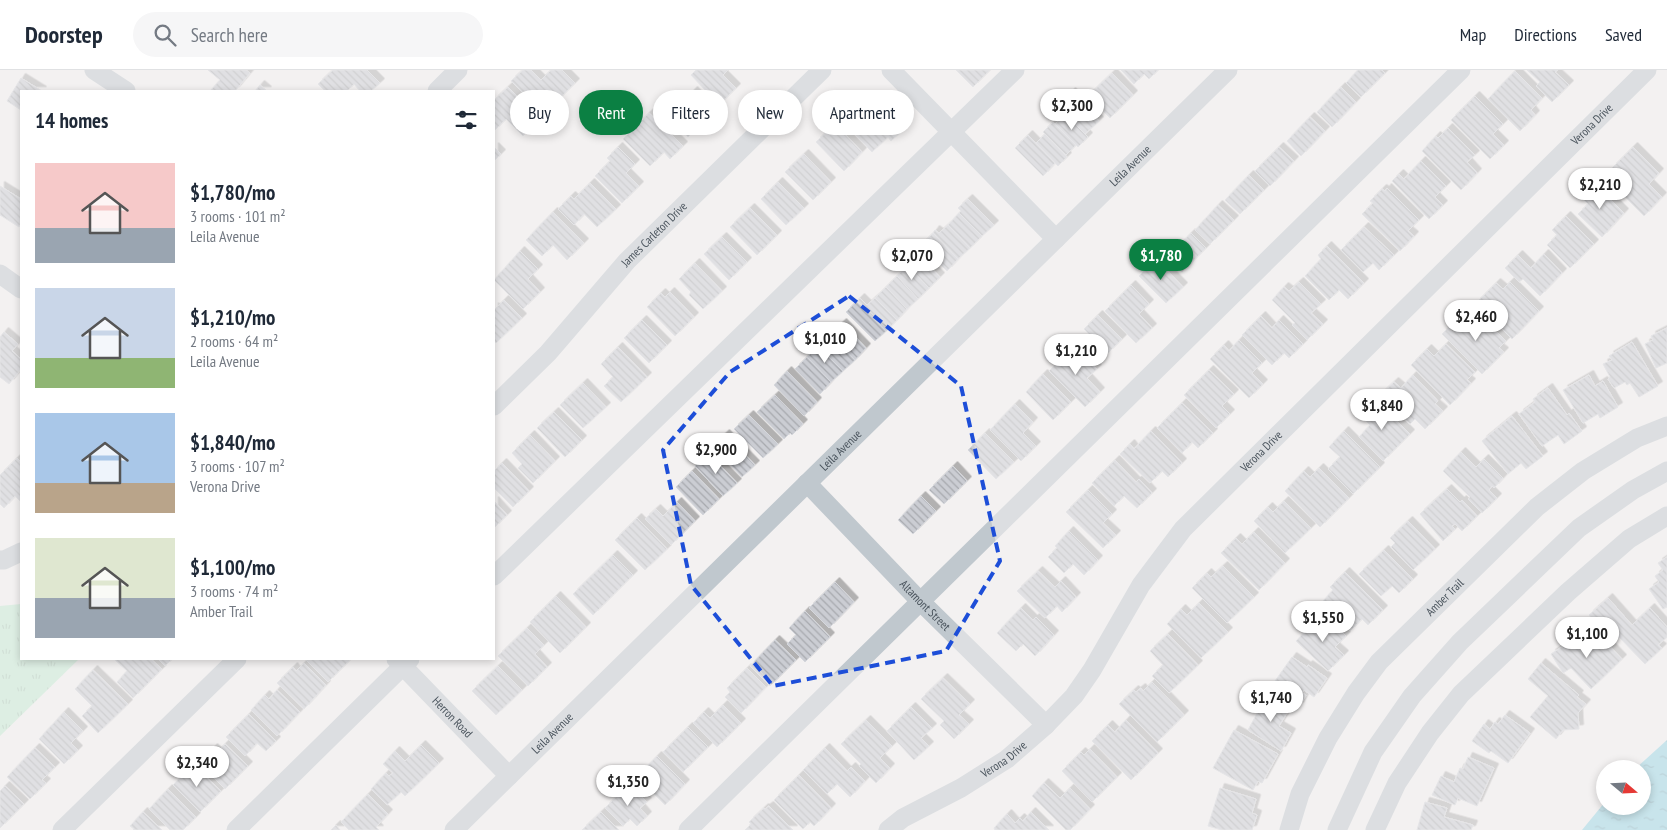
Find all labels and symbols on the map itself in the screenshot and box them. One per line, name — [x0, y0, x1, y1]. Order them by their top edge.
pin: $2,300 — [1031, 88, 1113, 131]
street label: Verona Drive — [1567, 100, 1616, 149]
street label: Leila Avenue — [1106, 142, 1154, 189]
pin: $2,210 — [1559, 168, 1641, 210]
street label: James Carleton Drive — [617, 198, 690, 270]
pin: $2,070 — [871, 238, 953, 281]
pin: $1,780 — [1120, 238, 1202, 281]
pin: $2,460 — [1435, 300, 1517, 342]
pin: $1,010 — [784, 322, 866, 364]
pin: $1,210 — [1035, 334, 1117, 376]
pin: $1,840 — [1341, 388, 1423, 431]
street label: Leila Avenue — [816, 426, 864, 474]
street label: Verona Drive — [1236, 427, 1285, 476]
pin: $2,900 — [675, 432, 757, 475]
street label: Amber Trail — [1422, 575, 1467, 619]
street label: Altamont Street — [897, 577, 954, 634]
pin: $1,550 — [1282, 600, 1364, 643]
pin: $1,100 — [1546, 616, 1628, 659]
pin: $1,740 — [1230, 680, 1312, 723]
street label: Herron Road — [429, 693, 476, 741]
street label: Leila Avenue — [528, 709, 576, 757]
street label: Verona Drive — [977, 737, 1029, 781]
pin: $2,340 — [156, 746, 238, 788]
north arrow — [1596, 760, 1651, 815]
pin: $1,350 — [587, 764, 669, 807]

